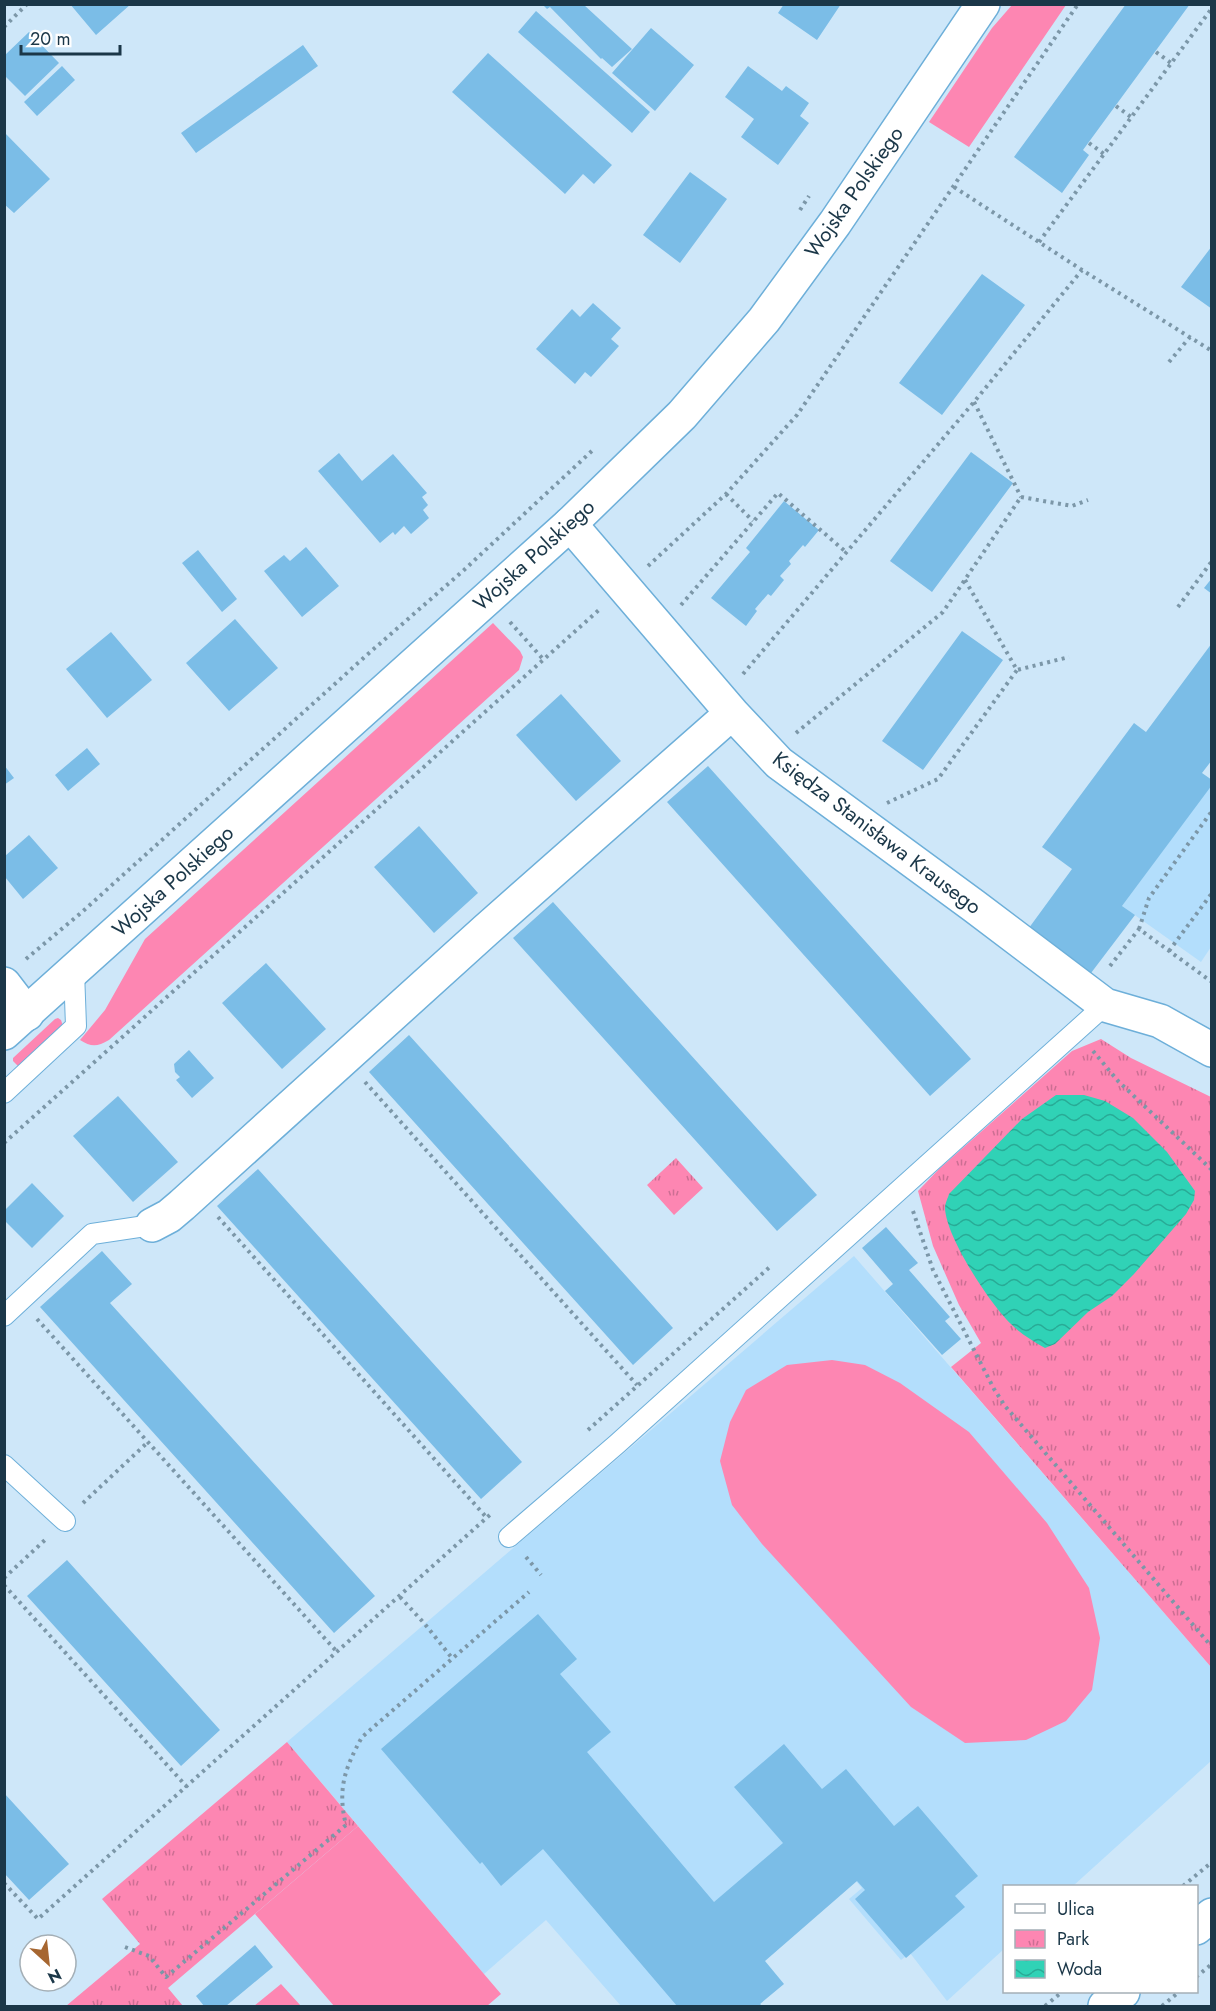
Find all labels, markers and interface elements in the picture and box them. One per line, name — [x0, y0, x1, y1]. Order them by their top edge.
scale bar — [21, 18, 120, 56]
text: 20 m — [30, 26, 70, 52]
street label: Wojska Polskiego — [797, 120, 911, 264]
street label: Wojska Polskiego — [467, 492, 601, 618]
street label: Księdza Stanisława Krausego — [766, 744, 988, 922]
street label: Wojska Polskiego — [106, 818, 240, 944]
legend — [1003, 1885, 1198, 1993]
text: Ulica — [1057, 1896, 1094, 1922]
text: Park — [1057, 1926, 1089, 1952]
north arrow — [18, 1933, 78, 1993]
text: Woda — [1057, 1956, 1102, 1982]
text: N — [44, 1963, 65, 1989]

